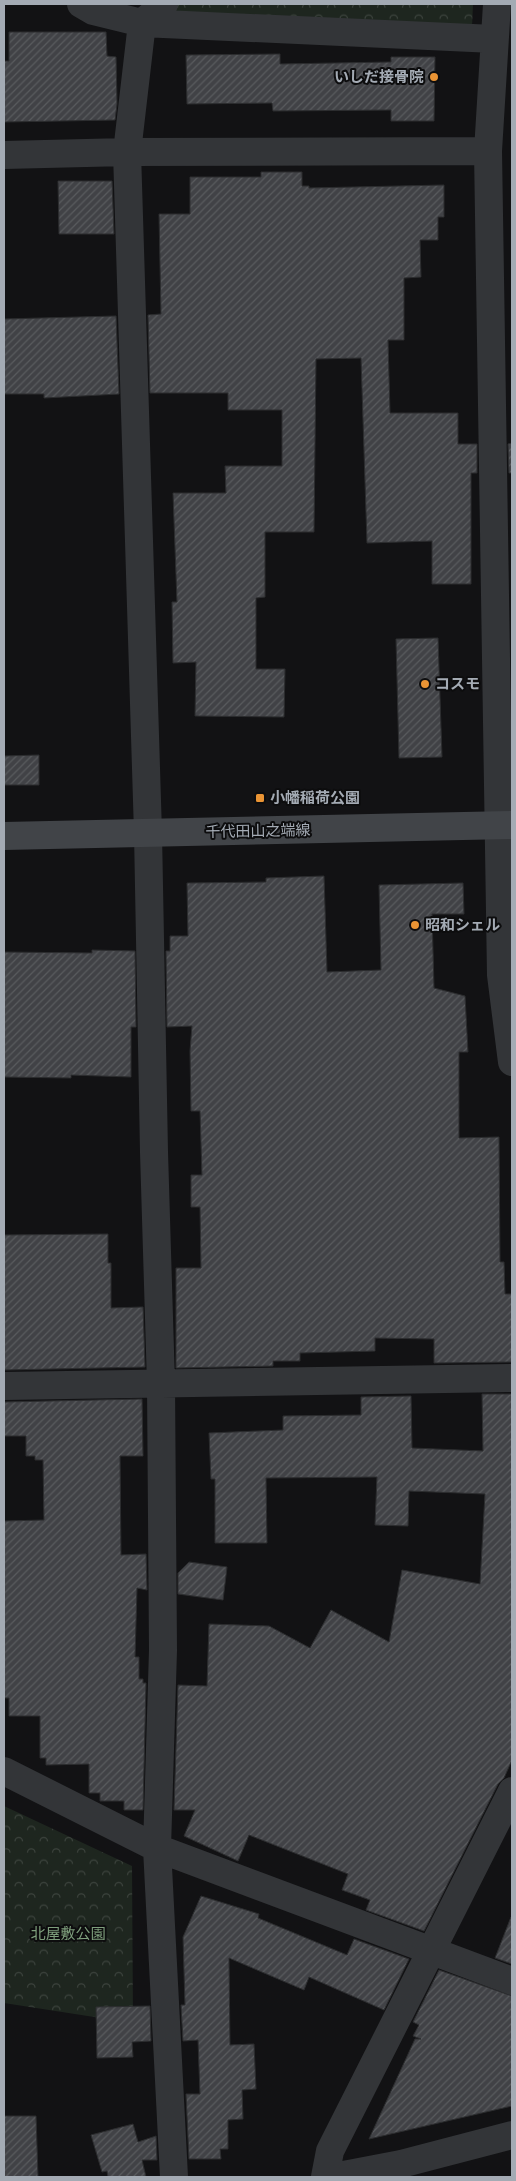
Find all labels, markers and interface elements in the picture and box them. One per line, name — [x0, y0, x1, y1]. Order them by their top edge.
place label: いしだ接骨院 — [334, 68, 424, 86]
marker: いしだ接骨院 — [428, 71, 440, 83]
place label: コスモ — [435, 675, 480, 693]
marker: コスモ — [419, 678, 431, 690]
place label: 小幡稲荷公園 — [270, 789, 360, 807]
marker: 小幡稲荷公園 — [254, 792, 266, 804]
street label: 千代田山之端線 — [205, 821, 311, 841]
place label: 昭和シェル — [425, 916, 500, 934]
marker: 昭和シェル — [409, 919, 421, 931]
park label: 北屋敷公園 — [30, 1925, 106, 1943]

